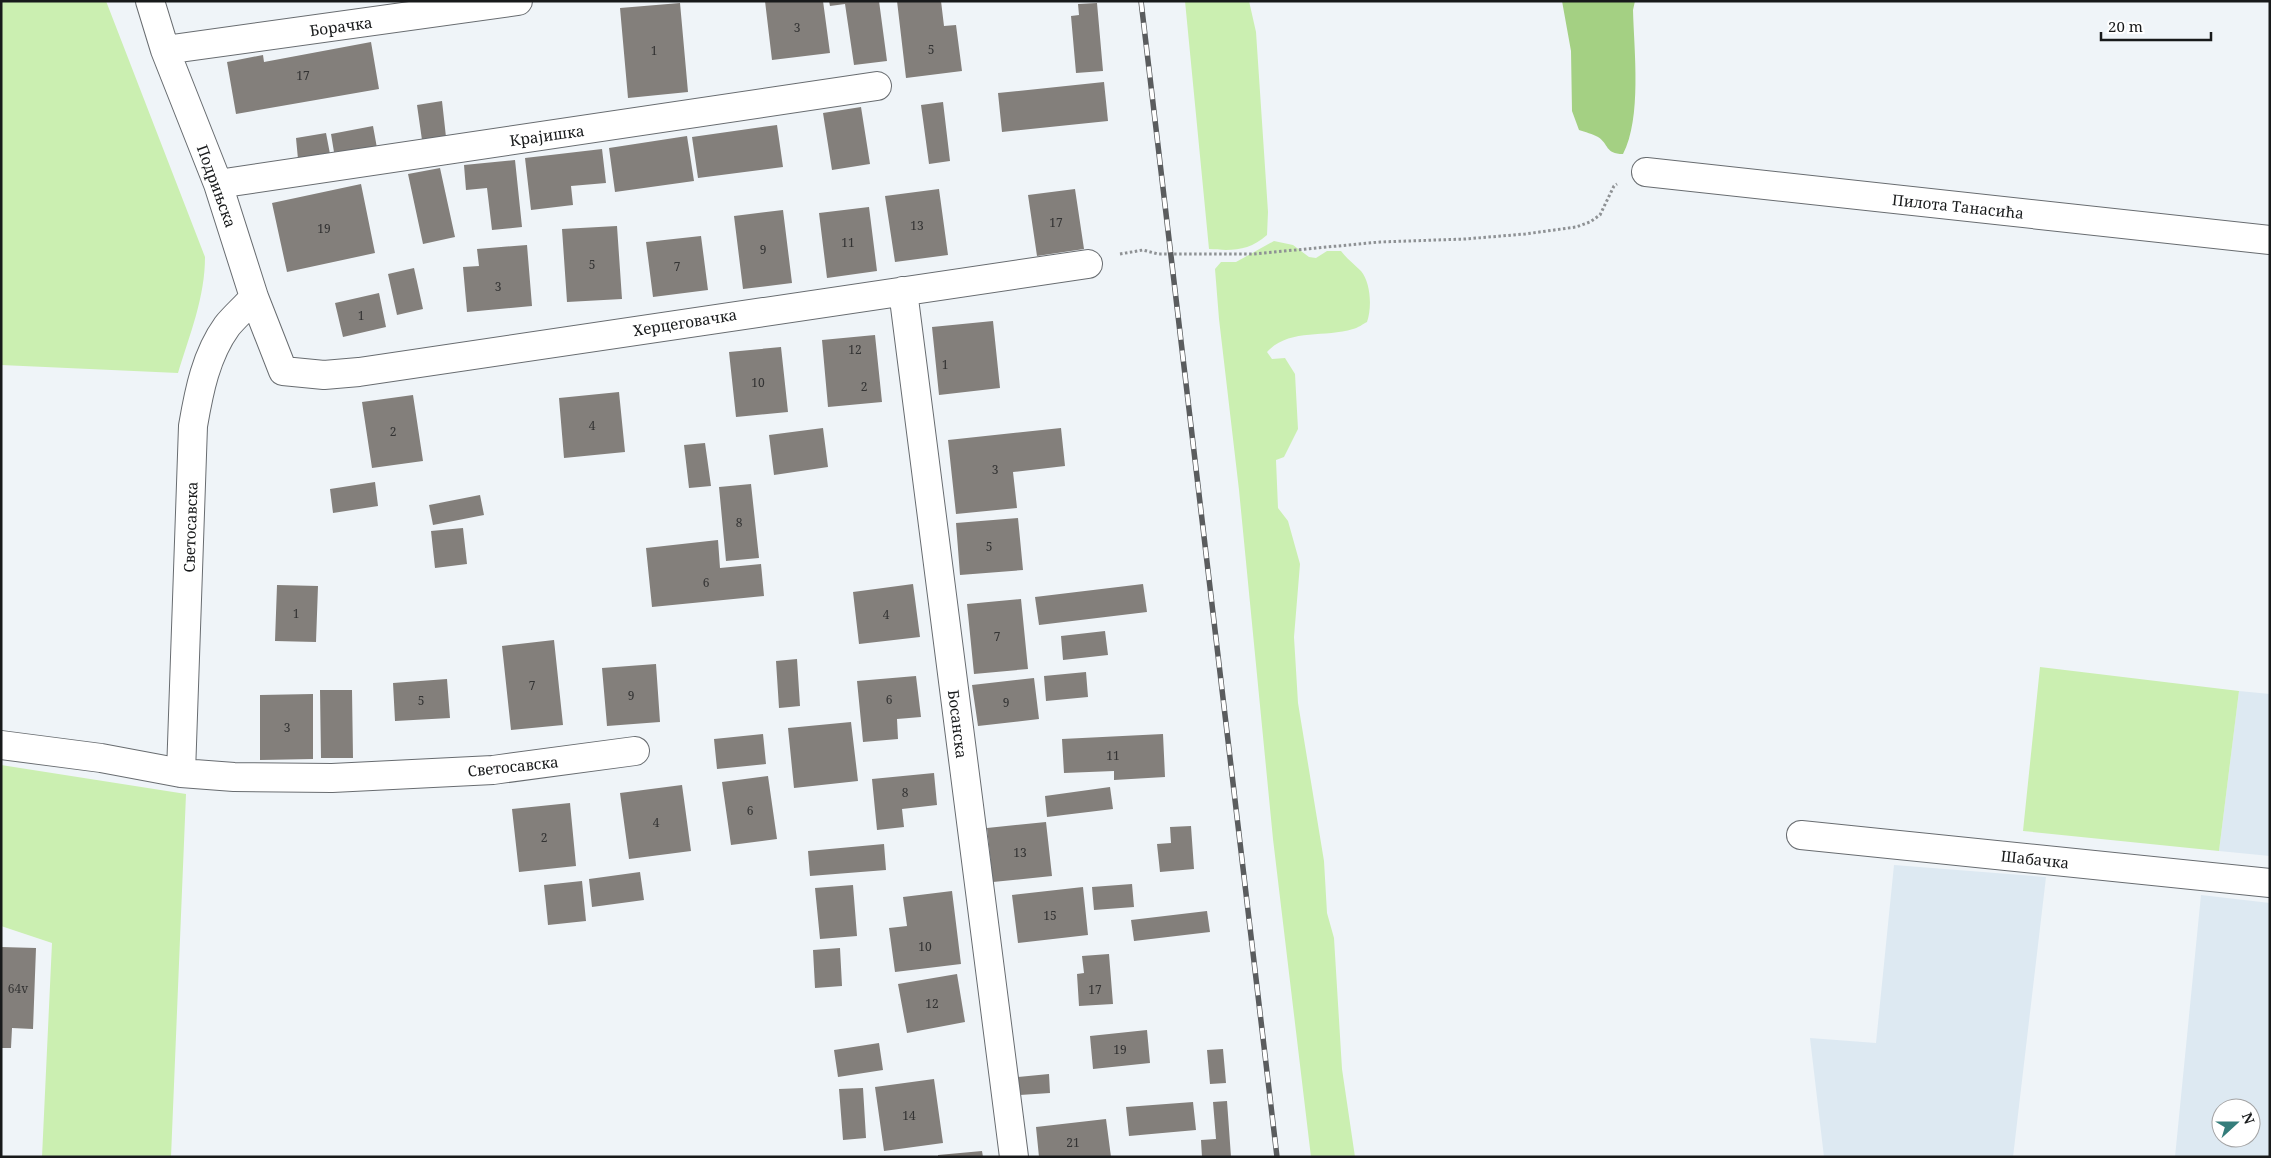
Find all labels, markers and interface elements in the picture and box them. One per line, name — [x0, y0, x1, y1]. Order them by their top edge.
scale bar — [2101, 10, 2211, 42]
street label: Борачка — [308, 12, 374, 40]
text: 20 m — [2108, 16, 2143, 36]
house number: 3 — [794, 19, 801, 36]
house number: 5 — [928, 41, 934, 58]
house number: 1 — [651, 42, 657, 59]
house number: 17 — [296, 67, 310, 84]
street label: Крајишка — [508, 120, 586, 150]
street label: Подрињска — [193, 142, 241, 230]
street label: Пилота Танасића — [1891, 189, 2025, 223]
house number: 17 — [1049, 214, 1063, 231]
house number: 13 — [910, 217, 924, 234]
house number: 19 — [317, 220, 331, 237]
house number: 11 — [841, 234, 855, 251]
house number: 9 — [760, 241, 766, 258]
house number: 5 — [589, 256, 595, 273]
house number: 7 — [674, 258, 681, 275]
house number: 3 — [495, 278, 502, 295]
street label: Херцеговачка — [632, 304, 738, 340]
house number: 1 — [358, 307, 364, 324]
house number: 12 — [848, 341, 862, 358]
house number: 1 — [942, 356, 948, 373]
house number: 10 — [751, 374, 765, 391]
house number: 2 — [861, 378, 867, 395]
house number: 4 — [589, 417, 596, 434]
house number: 2 — [390, 423, 396, 440]
house number: 3 — [992, 461, 999, 478]
street label: Светосавска — [178, 481, 202, 573]
house number: 8 — [736, 514, 743, 531]
house number: 5 — [986, 538, 992, 555]
house number: 6 — [703, 574, 710, 591]
house number: 1 — [293, 605, 299, 622]
house number: 4 — [883, 606, 890, 623]
house number: 7 — [994, 628, 1001, 645]
house number: 7 — [529, 677, 536, 694]
house number: 9 — [628, 687, 634, 704]
street label: Босанска — [944, 689, 972, 759]
house number: 6 — [886, 691, 893, 708]
house number: 5 — [418, 692, 424, 709]
house number: 9 — [1003, 694, 1009, 711]
house number: 3 — [284, 719, 291, 736]
house number: 11 — [1106, 747, 1120, 764]
street label: Светосавска — [467, 751, 559, 781]
house number: 8 — [902, 784, 909, 801]
house number: 6 — [747, 802, 754, 819]
house number: 4 — [653, 814, 660, 831]
house number: 2 — [541, 829, 547, 846]
house number: 13 — [1013, 844, 1027, 861]
street label: Шабачка — [2000, 845, 2070, 873]
house number: 15 — [1043, 907, 1057, 924]
house number: 10 — [918, 938, 932, 955]
house number: 64v — [8, 980, 28, 997]
house number: 17 — [1088, 981, 1102, 998]
house number: 12 — [925, 995, 939, 1012]
house number: 19 — [1113, 1041, 1127, 1058]
north arrow — [2211, 1098, 2261, 1148]
house number: 14 — [902, 1107, 916, 1124]
text: N — [2238, 1110, 2259, 1127]
house number: 21 — [1066, 1134, 1080, 1151]

